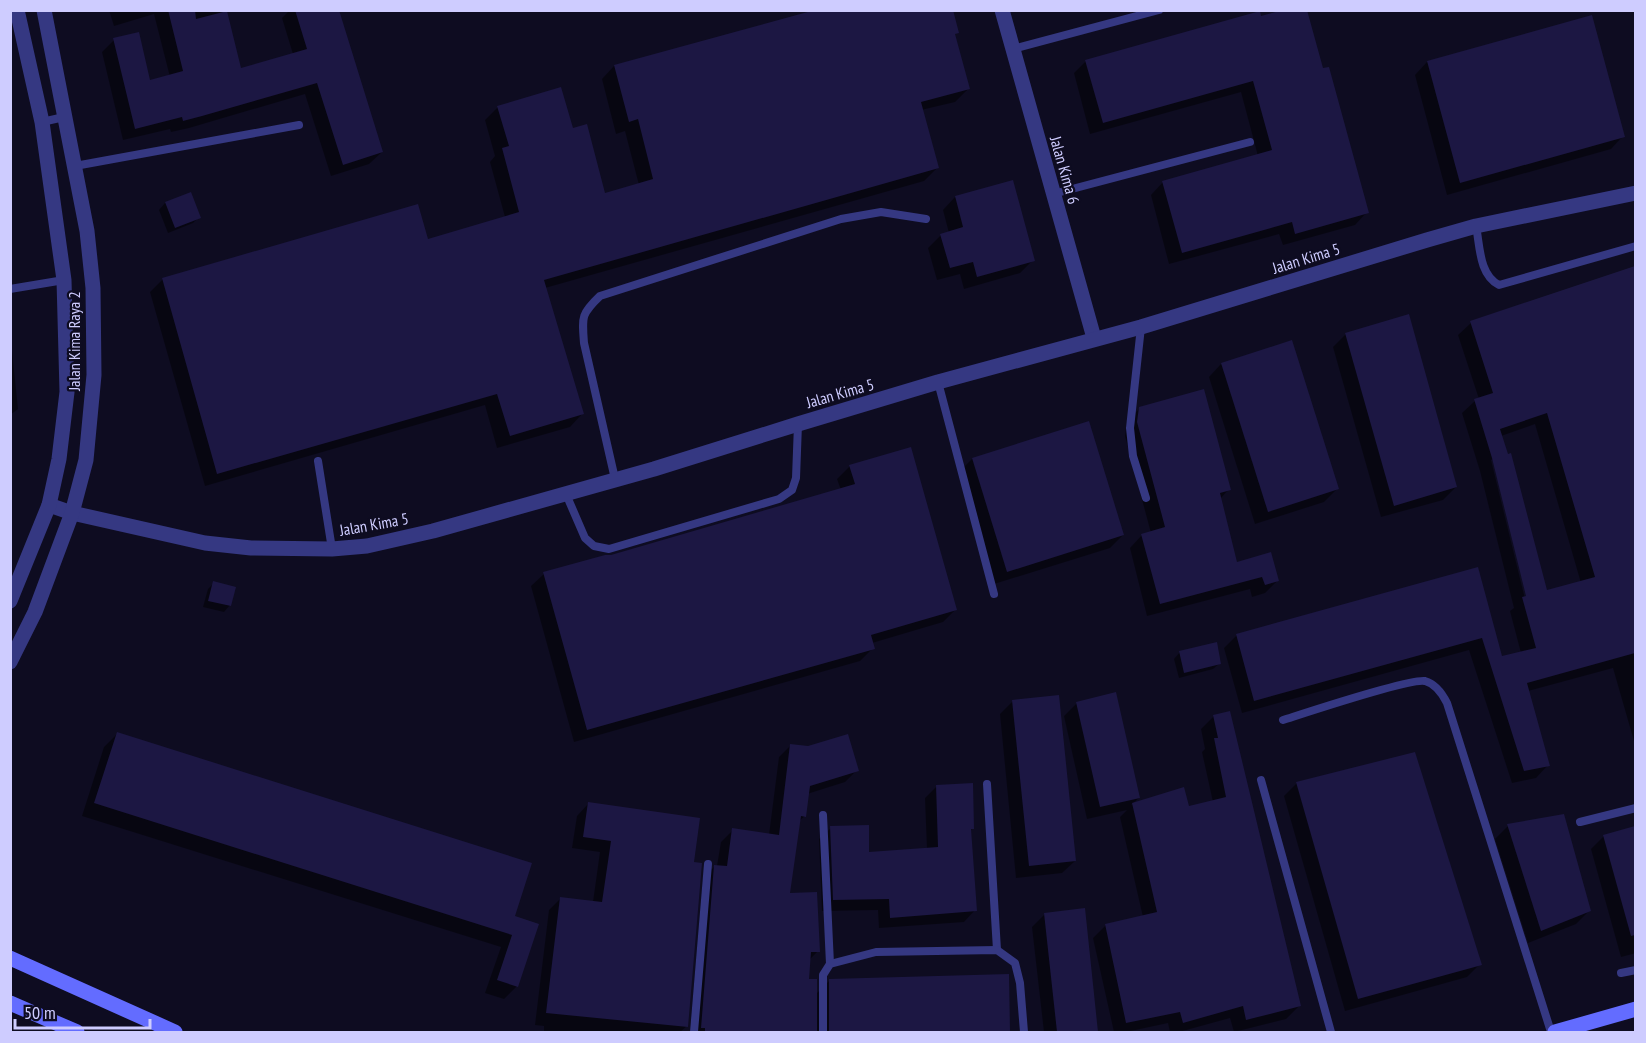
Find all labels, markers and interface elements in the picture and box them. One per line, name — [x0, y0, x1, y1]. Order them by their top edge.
street label: Jalan Kima 6 — [1046, 133, 1084, 206]
street label: Jalan Kima 5 — [1269, 238, 1342, 278]
street label: Jalan Kima Raya 2 — [64, 291, 84, 392]
street label: Jalan Kima 5 — [803, 374, 876, 412]
street label: Jalan Kima 5 — [337, 508, 410, 540]
scale bar — [15, 992, 150, 1030]
text: 50 m — [24, 1001, 56, 1024]

